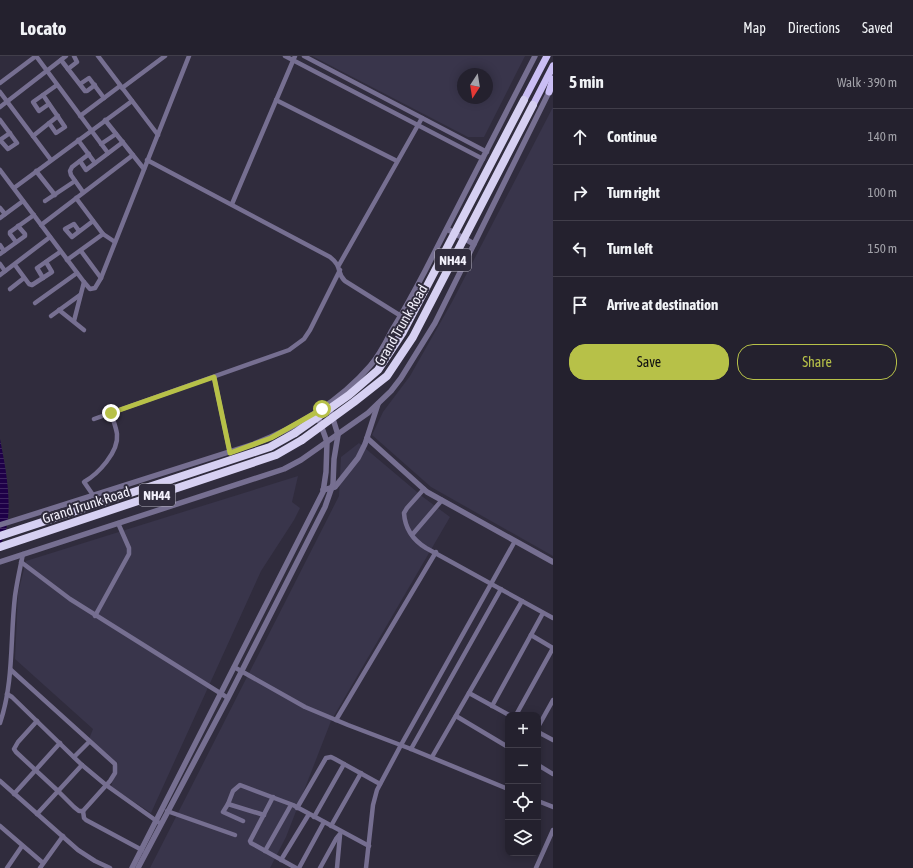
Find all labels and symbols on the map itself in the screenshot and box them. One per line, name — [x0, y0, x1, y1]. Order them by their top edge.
north arrow — [457, 68, 493, 104]
road number: NH44 — [435, 249, 471, 271]
street label: Grand Trunk Road — [371, 282, 431, 368]
route start — [313, 400, 331, 418]
route end — [102, 404, 120, 422]
street label: Grand Trunk Road — [40, 483, 132, 527]
road number: NH44 — [139, 484, 175, 506]

